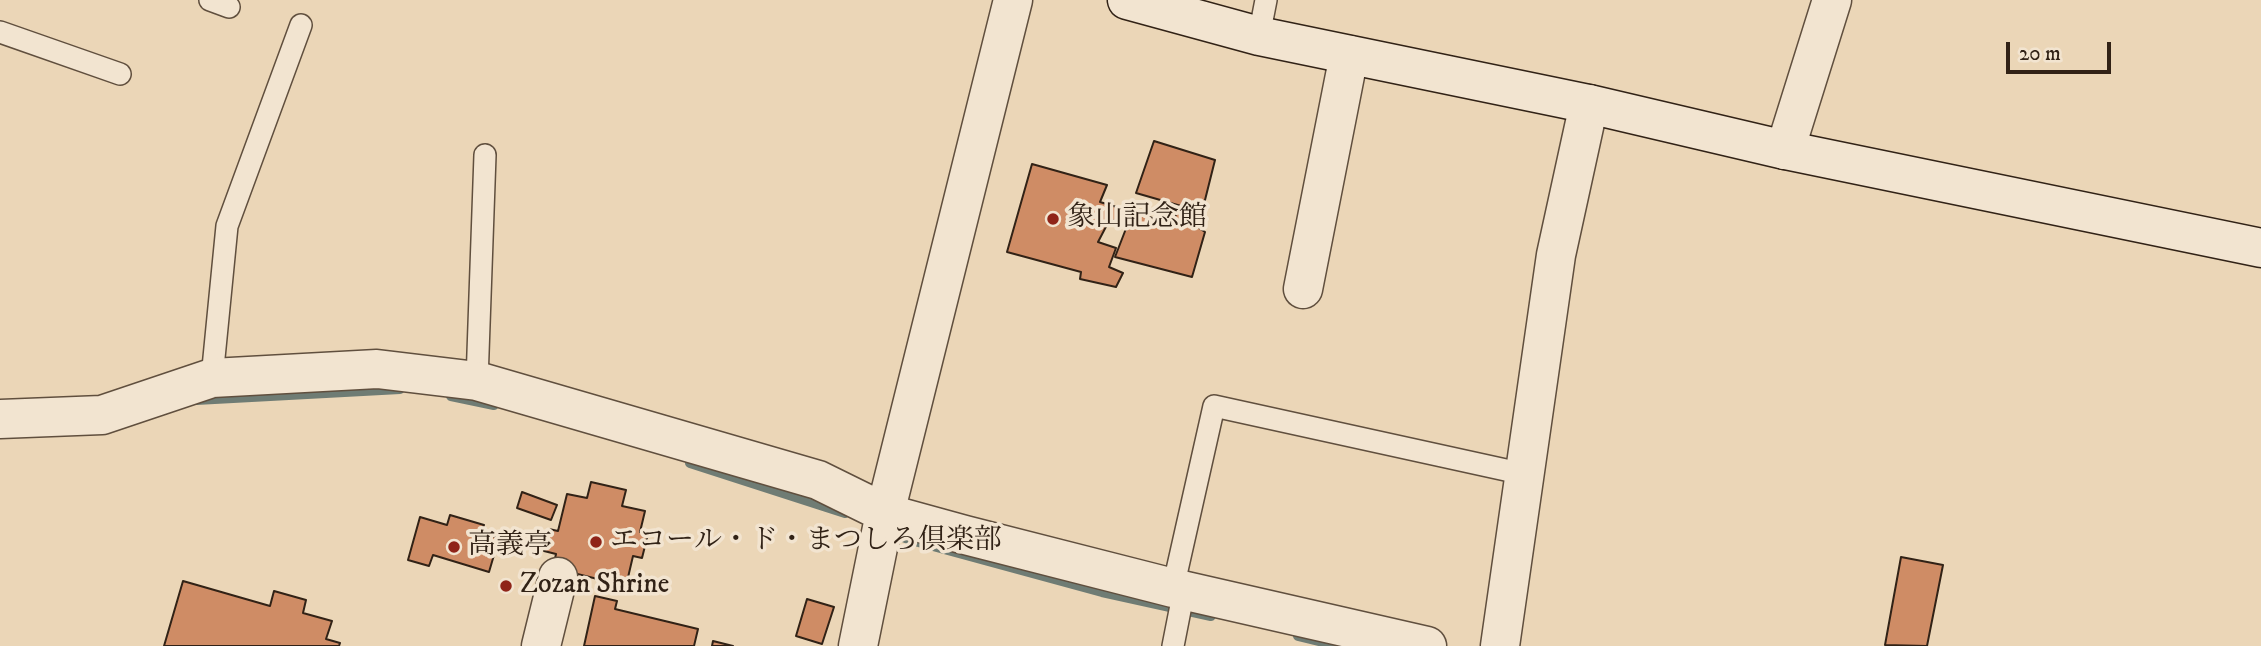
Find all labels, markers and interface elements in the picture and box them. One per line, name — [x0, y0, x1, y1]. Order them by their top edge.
scale bar — [2009, 28, 2114, 72]
text: 20 m — [2019, 41, 2061, 67]
place label: 象山記念館 — [1067, 202, 1207, 236]
marker: 象山記念館 — [1045, 211, 1061, 227]
place label: エコール・ド・まつしろ倶楽部 — [610, 525, 1002, 559]
place label: 高義亭 — [468, 530, 552, 564]
marker: エコール・ド・まつしろ倶楽部 — [588, 534, 604, 550]
marker: 高義亭 — [446, 539, 462, 555]
place label: Zozan Shrine — [520, 569, 669, 603]
marker: Zozan Shrine — [498, 578, 514, 594]

